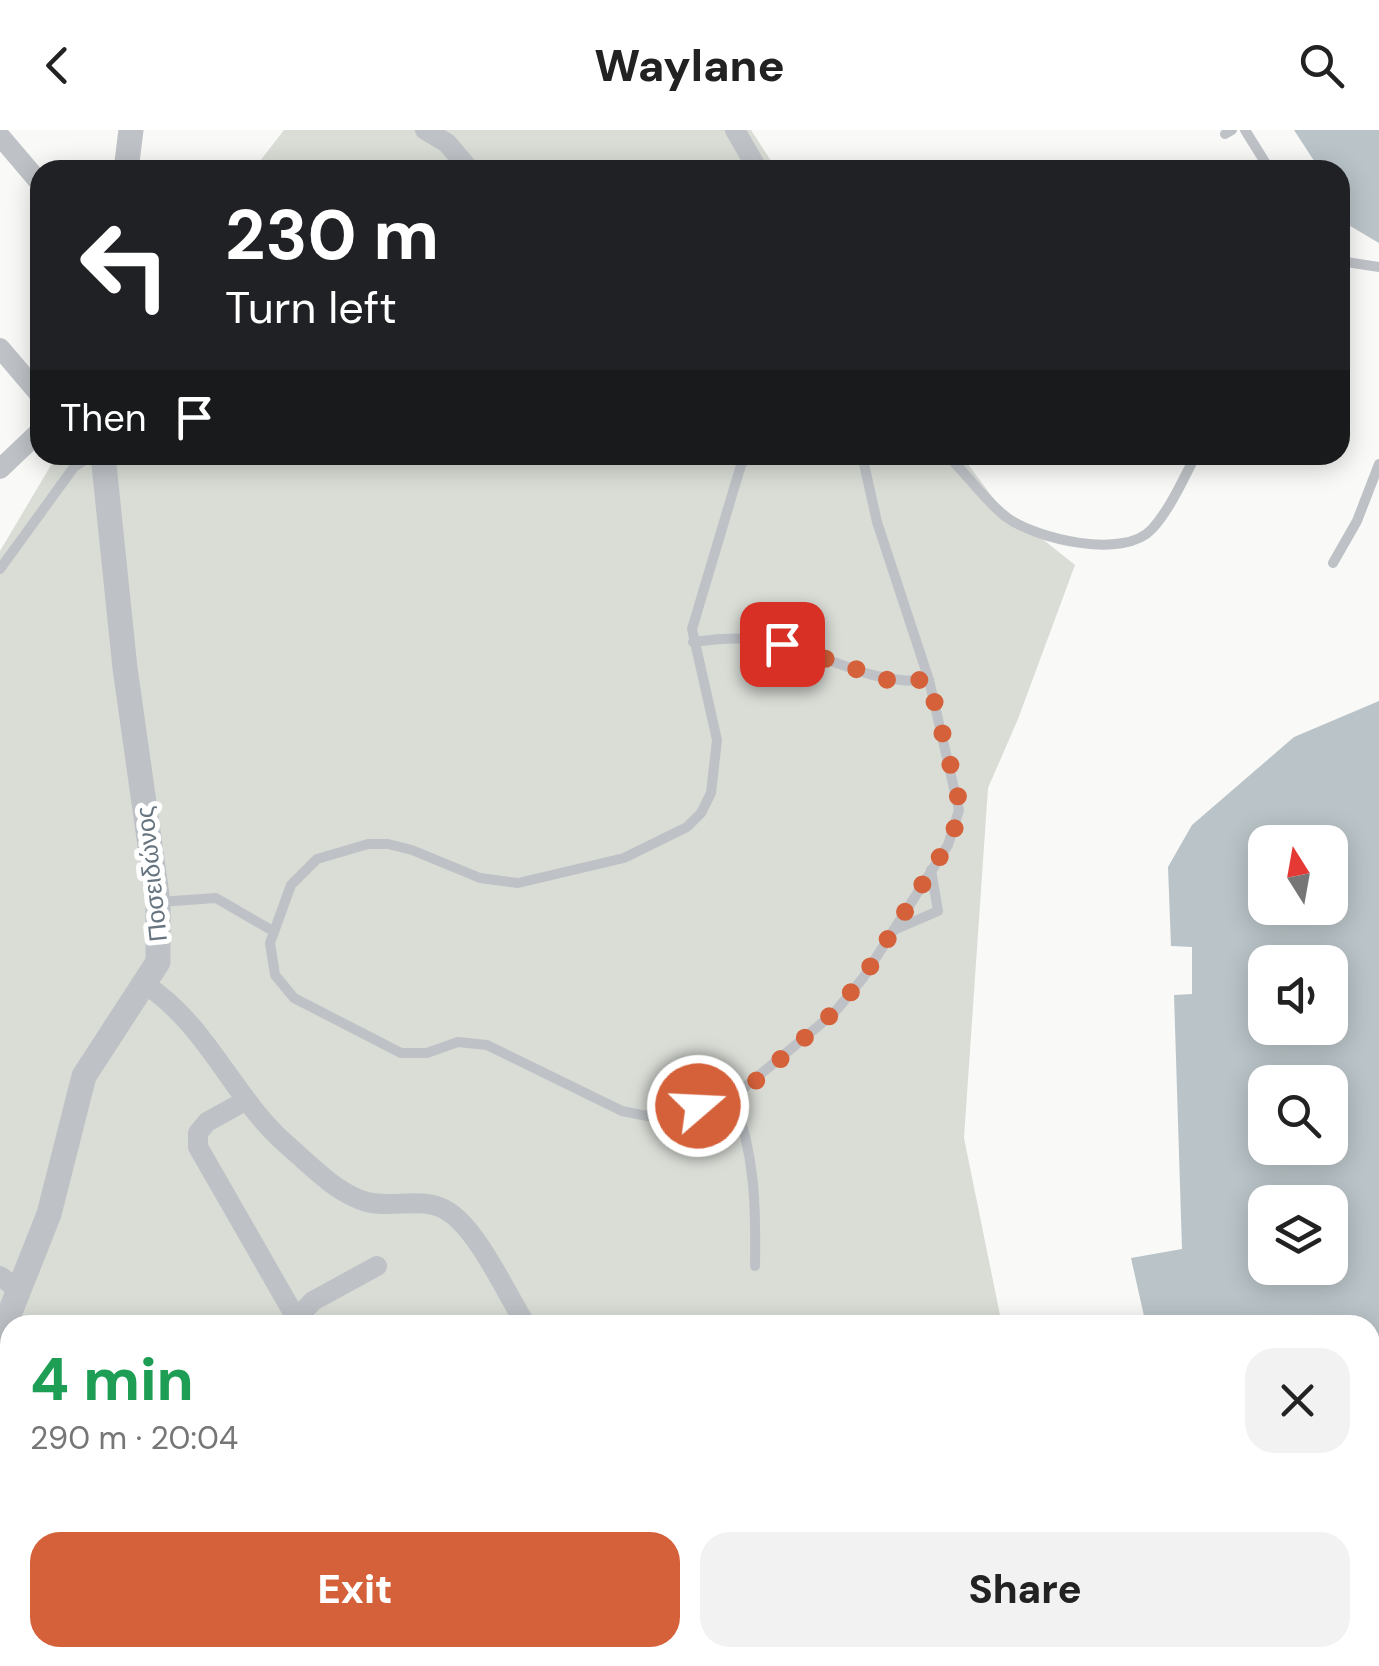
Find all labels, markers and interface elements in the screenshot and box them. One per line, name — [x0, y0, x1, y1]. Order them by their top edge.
text: Waylane — [594, 36, 785, 95]
icon: back — [30, 38, 85, 93]
icon: search — [1294, 38, 1349, 93]
text: 230 m — [225, 190, 439, 281]
icon: left — [60, 200, 190, 330]
text: Turn left — [225, 278, 397, 337]
icon: arrive — [167, 390, 222, 445]
text: Then — [60, 393, 147, 443]
pin — [740, 602, 825, 687]
icon: arrive — [755, 617, 810, 672]
street label: Ποσειδώνος — [128, 805, 175, 943]
north arrow — [1248, 825, 1348, 925]
map controls — [1248, 825, 1348, 1285]
button: sound — [1248, 945, 1348, 1045]
position arrow — [646, 1054, 750, 1158]
button: search — [1248, 1065, 1348, 1165]
button: layers — [1248, 1185, 1348, 1285]
text: 4 min — [30, 1340, 194, 1419]
button: close — [1245, 1348, 1350, 1453]
text: 290 m · 20:04 — [30, 1417, 238, 1459]
button: Exit — [30, 1532, 680, 1647]
button: Share — [700, 1532, 1350, 1647]

